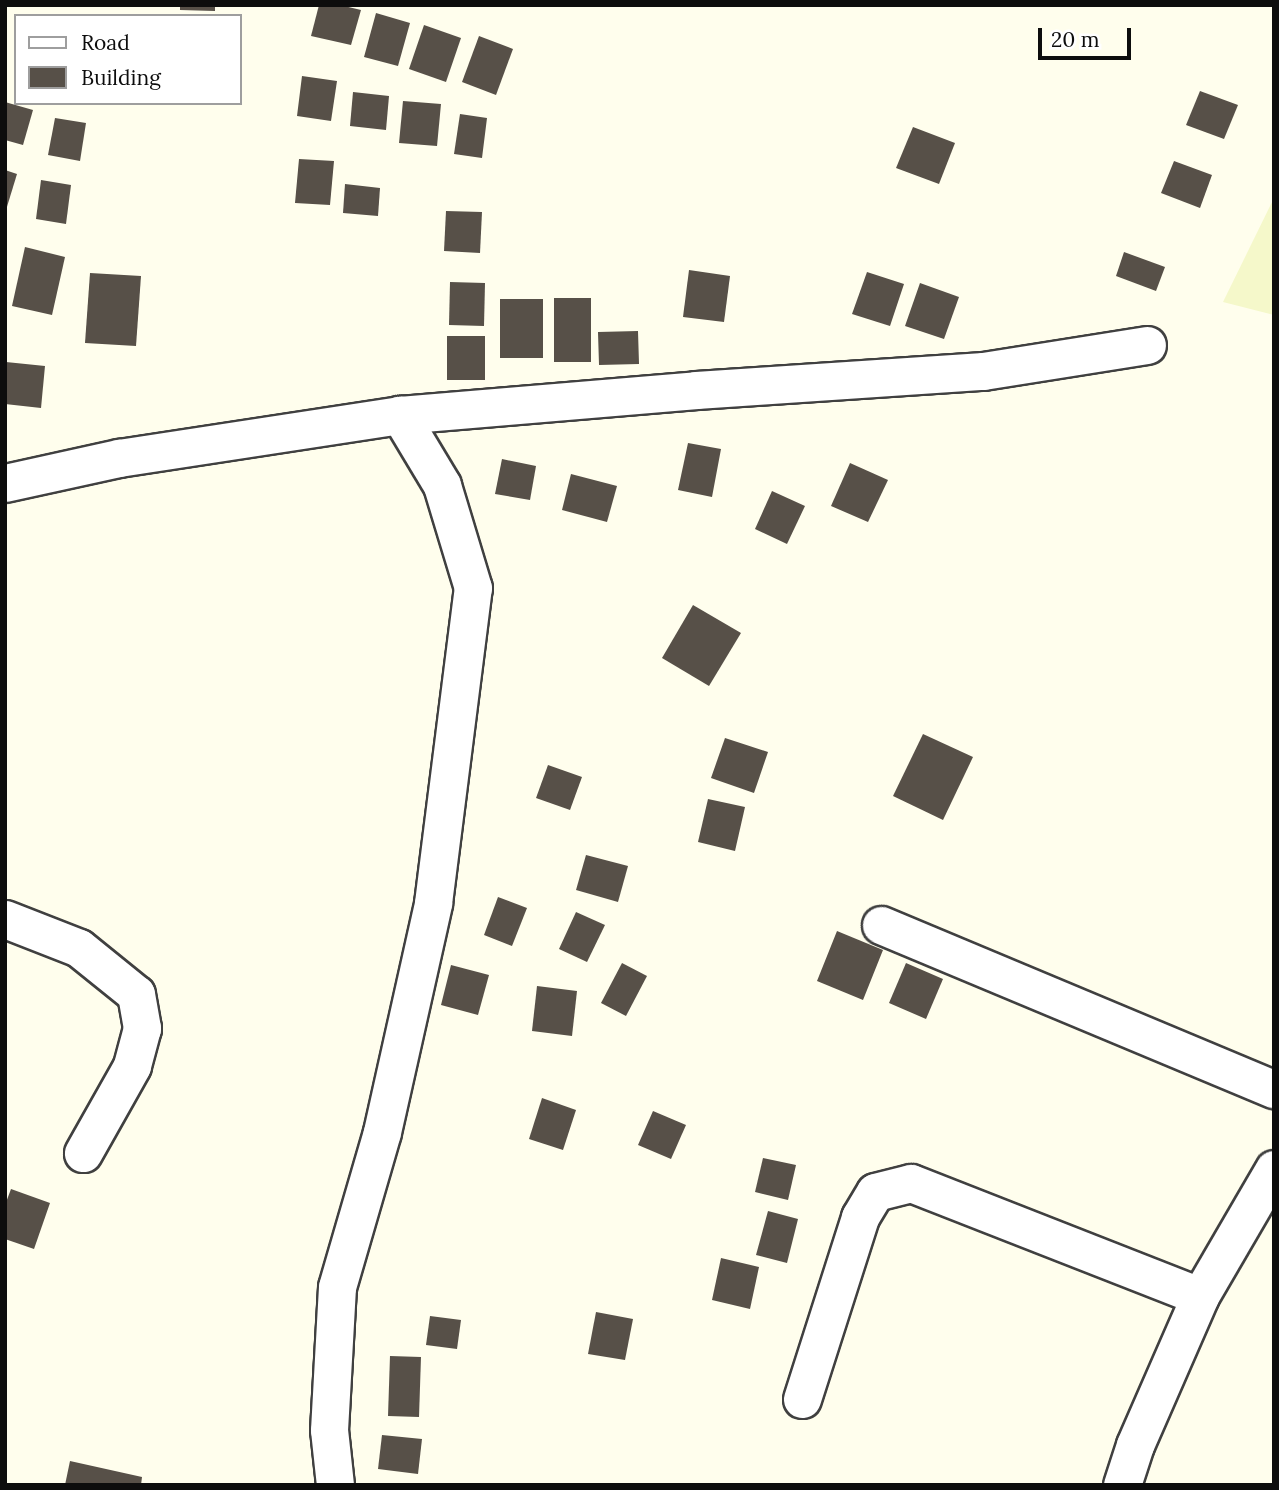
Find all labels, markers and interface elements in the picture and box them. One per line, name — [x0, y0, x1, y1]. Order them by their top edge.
legend — [14, 14, 242, 105]
scale bar — [1041, 14, 1134, 58]
text: 20 m — [1051, 26, 1100, 53]
text: Road — [81, 29, 130, 56]
text: Building — [81, 64, 161, 91]

